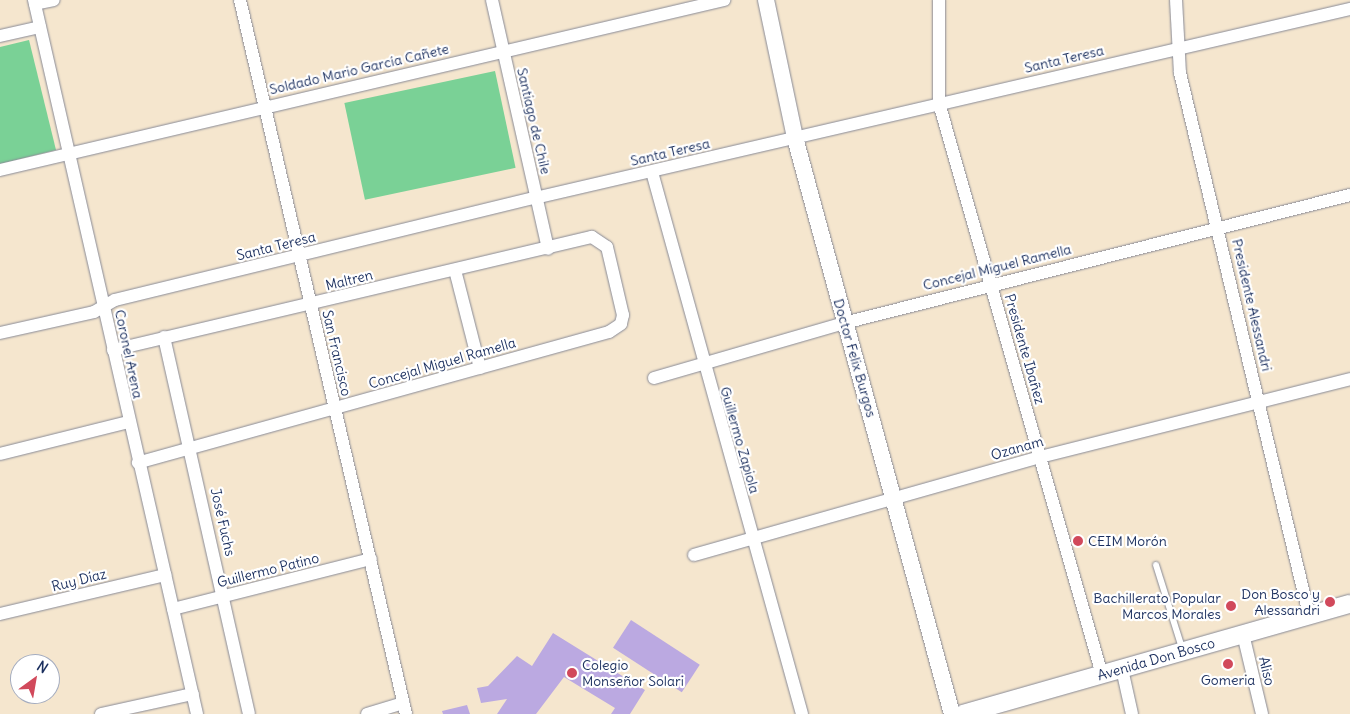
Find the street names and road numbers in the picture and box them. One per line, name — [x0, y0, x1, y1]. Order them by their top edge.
street label: Soldado Mario García Cañete — [268, 40, 450, 98]
street label: Santa Teresa — [1023, 42, 1105, 76]
street label: Santiago de Chile — [514, 66, 554, 176]
street label: Santa Teresa — [629, 135, 711, 169]
street label: Santa Teresa — [235, 228, 317, 264]
street label: Presidente Alessandri — [1229, 237, 1275, 373]
street label: Concejal Miguel Ramella — [921, 240, 1073, 294]
street label: Maltren — [324, 266, 374, 294]
street label: Presidente Ibañez — [1001, 292, 1049, 406]
street label: Doctor Felix Burgos — [830, 297, 880, 419]
street label: Coronel Arena — [111, 308, 147, 400]
street label: San Francisco — [319, 308, 355, 398]
street label: Concejal Miguel Ramella — [366, 334, 518, 392]
street label: Guillermo Zapiola — [717, 385, 763, 495]
street label: Ozanam — [989, 433, 1045, 463]
street label: José Fuchs — [207, 486, 239, 558]
street label: Guillermo Patino — [215, 549, 321, 591]
street label: Ruy Díaz — [50, 565, 108, 595]
street label: Avenida Don Bosco — [1095, 634, 1217, 684]
street label: Aliso — [1255, 655, 1279, 687]

